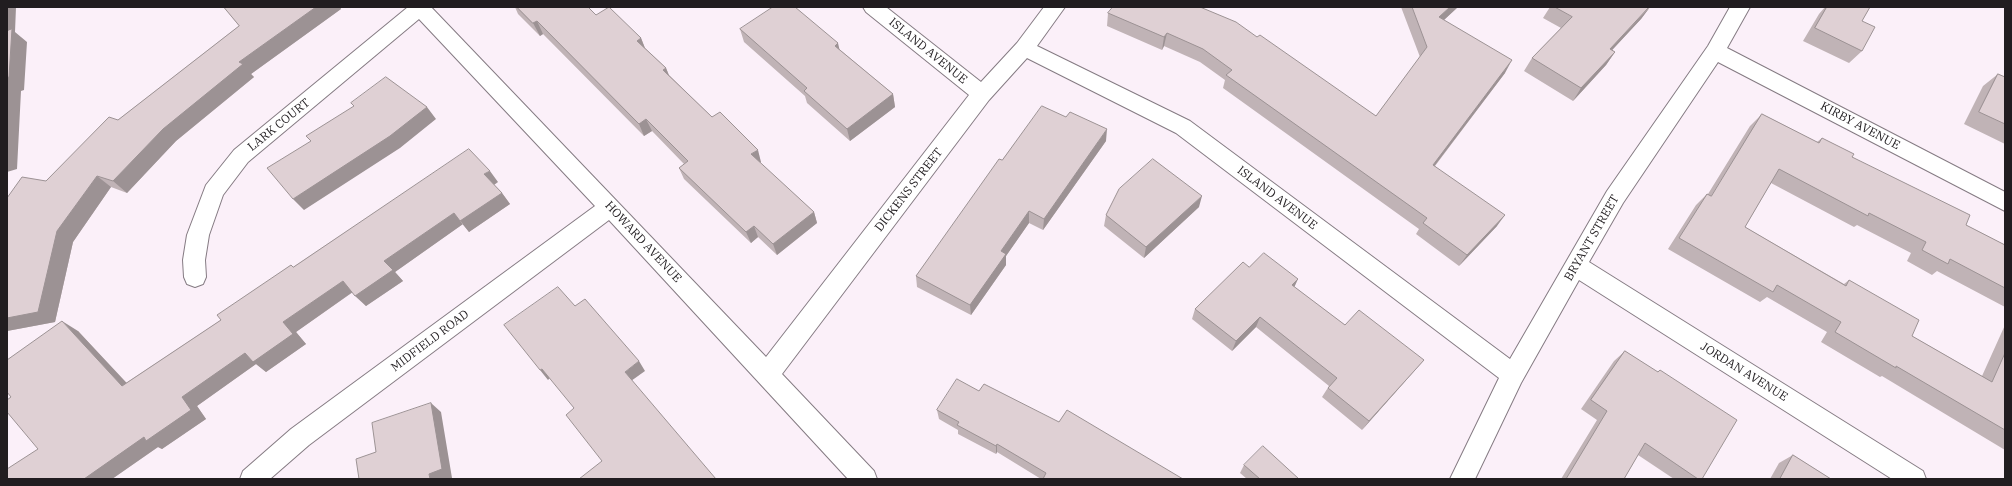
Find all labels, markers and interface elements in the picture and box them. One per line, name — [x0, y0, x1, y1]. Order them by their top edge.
street label: ISLAND AVENUE — [886, 15, 970, 87]
street label: LARK COURT — [245, 96, 313, 154]
street label: KIRBY AVENUE — [1818, 99, 1902, 153]
street label: DICKENS STREET — [872, 145, 946, 235]
street label: ISLAND AVENUE — [1234, 163, 1320, 233]
street label: BRYANT STREET — [1562, 192, 1622, 284]
street label: HOWARD AVENUE — [602, 198, 684, 286]
street label: MIDFIELD ROAD — [388, 307, 472, 375]
street label: JORDAN AVENUE — [1698, 339, 1790, 405]

